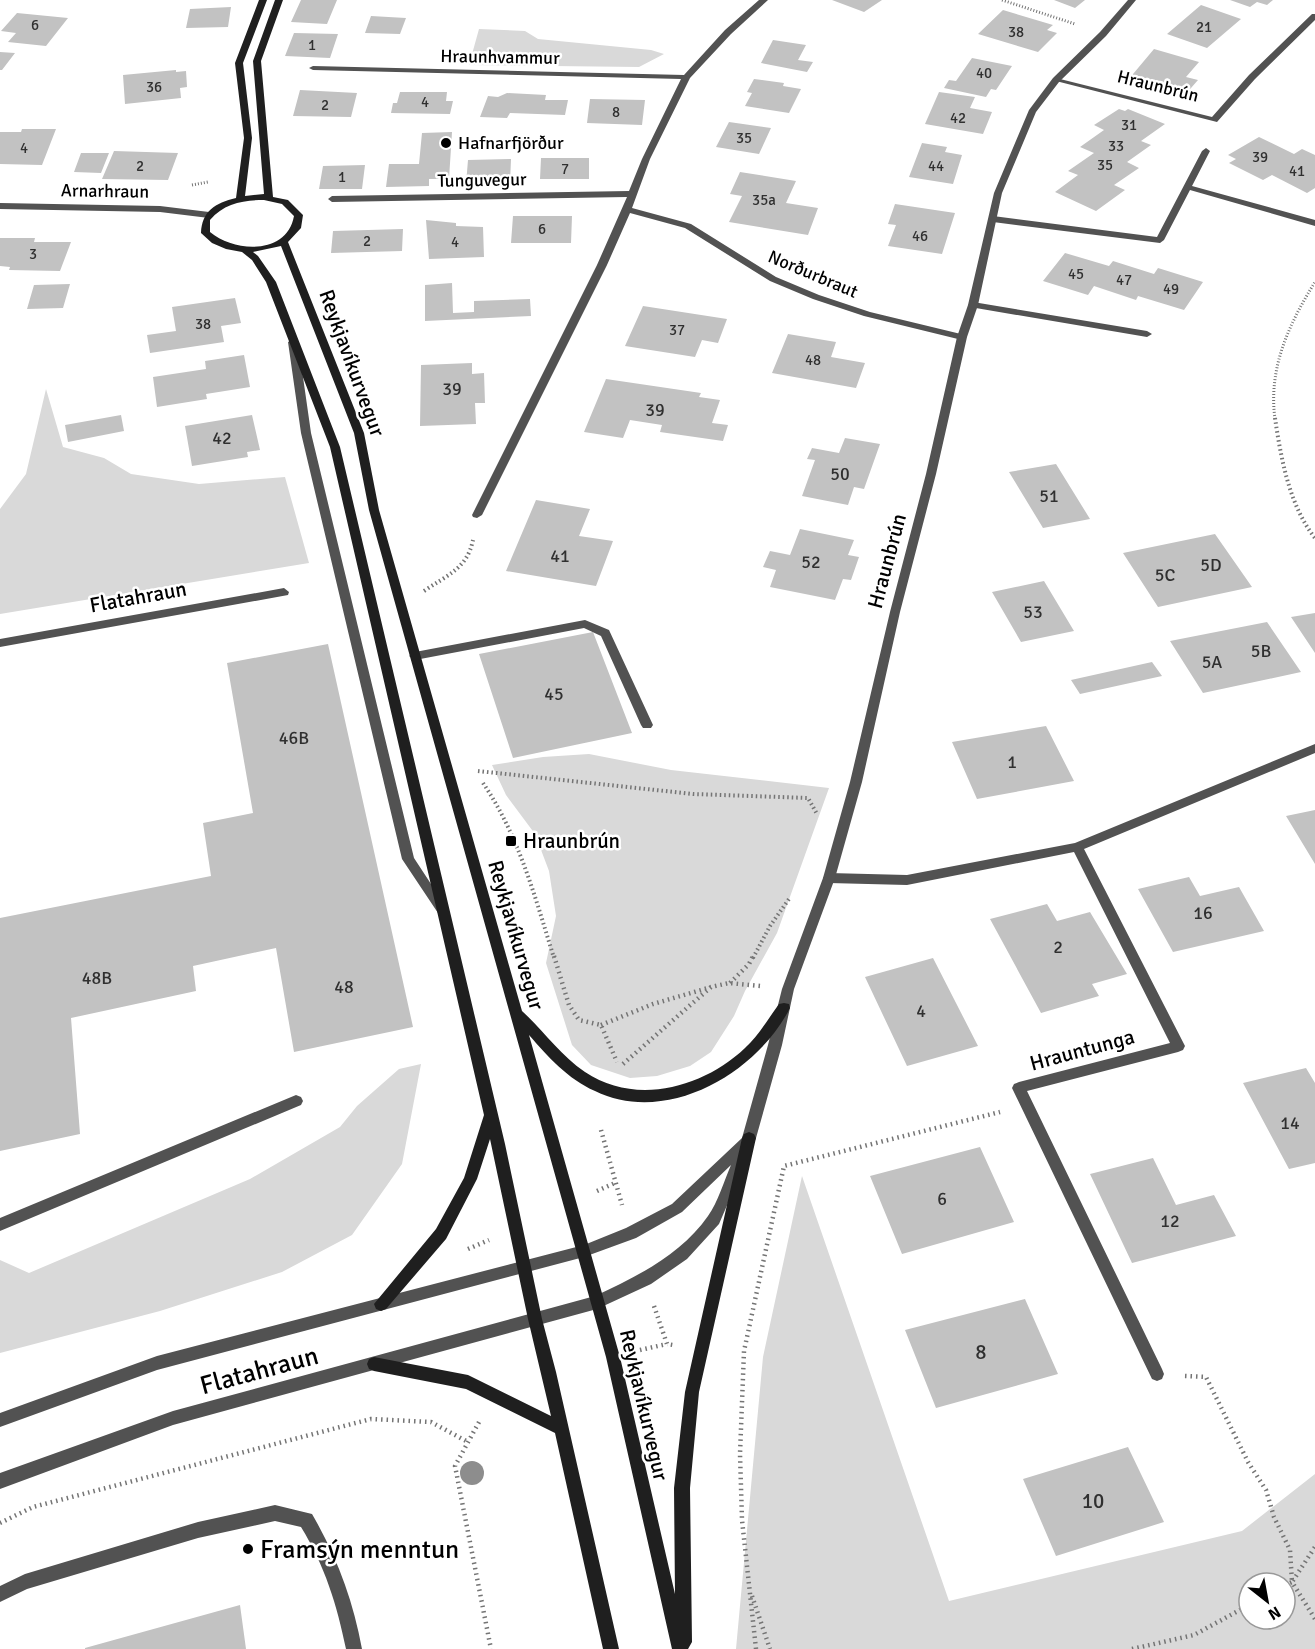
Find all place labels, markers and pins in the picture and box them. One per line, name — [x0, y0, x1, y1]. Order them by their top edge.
place label: Hafnarfjörður — [458, 132, 564, 154]
marker: Hafnarfjörður — [439, 136, 453, 150]
place label: Hraunbrún — [523, 828, 620, 854]
marker: Hraunbrún — [504, 834, 518, 848]
place label: Framsýn menntun — [260, 1534, 459, 1566]
marker: Framsýn menntun — [241, 1542, 255, 1556]

